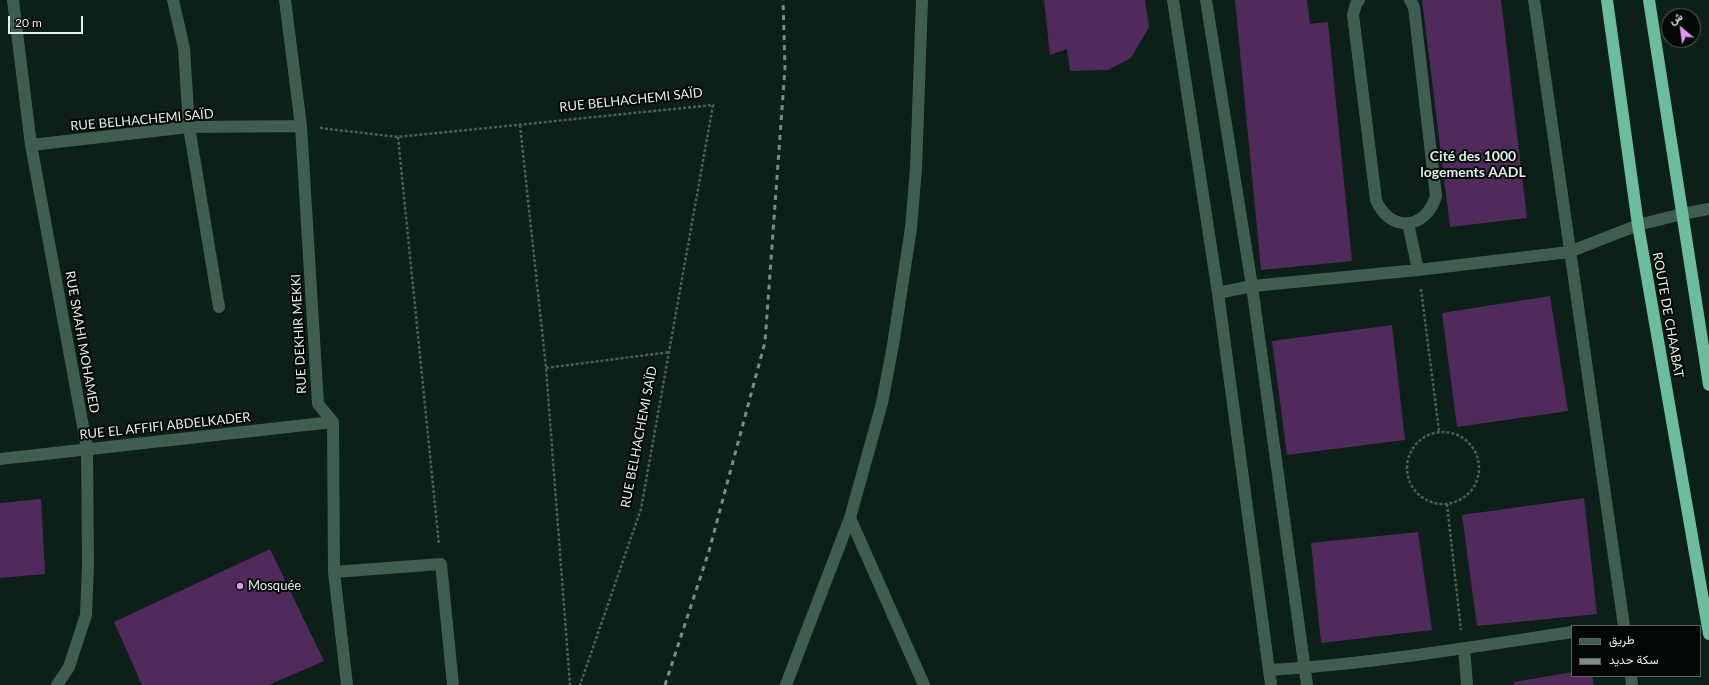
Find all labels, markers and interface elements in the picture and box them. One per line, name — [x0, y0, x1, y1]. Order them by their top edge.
scale bar — [10, 8, 85, 34]
north arrow — [1661, 8, 1701, 48]
text: ش — [1666, 9, 1684, 27]
text: 20 m — [15, 15, 42, 30]
street label: RUE BELHACHEMI SAÏD — [559, 85, 703, 115]
street label: RUE BELHACHEMI SAÏD — [70, 106, 214, 134]
district label: Cité des 1000 logements AADL — [1420, 148, 1526, 180]
street label: ROUTE DE CHAABAT — [1649, 251, 1687, 379]
street label: RUE SMAHI MOHAMED — [62, 270, 102, 414]
street label: RUE DEKHIR MEKKI — [288, 274, 310, 394]
street label: RUE BELHACHEMI SAÏD — [618, 365, 660, 509]
street label: RUE EL AFFIFI ABDELKADER — [79, 409, 251, 443]
place label: Mosquée — [248, 578, 301, 594]
marker: Mosquée — [235, 581, 245, 591]
legend — [1571, 625, 1701, 677]
text: طريق — [1609, 632, 1634, 647]
text: سكة حديد — [1609, 652, 1658, 667]

